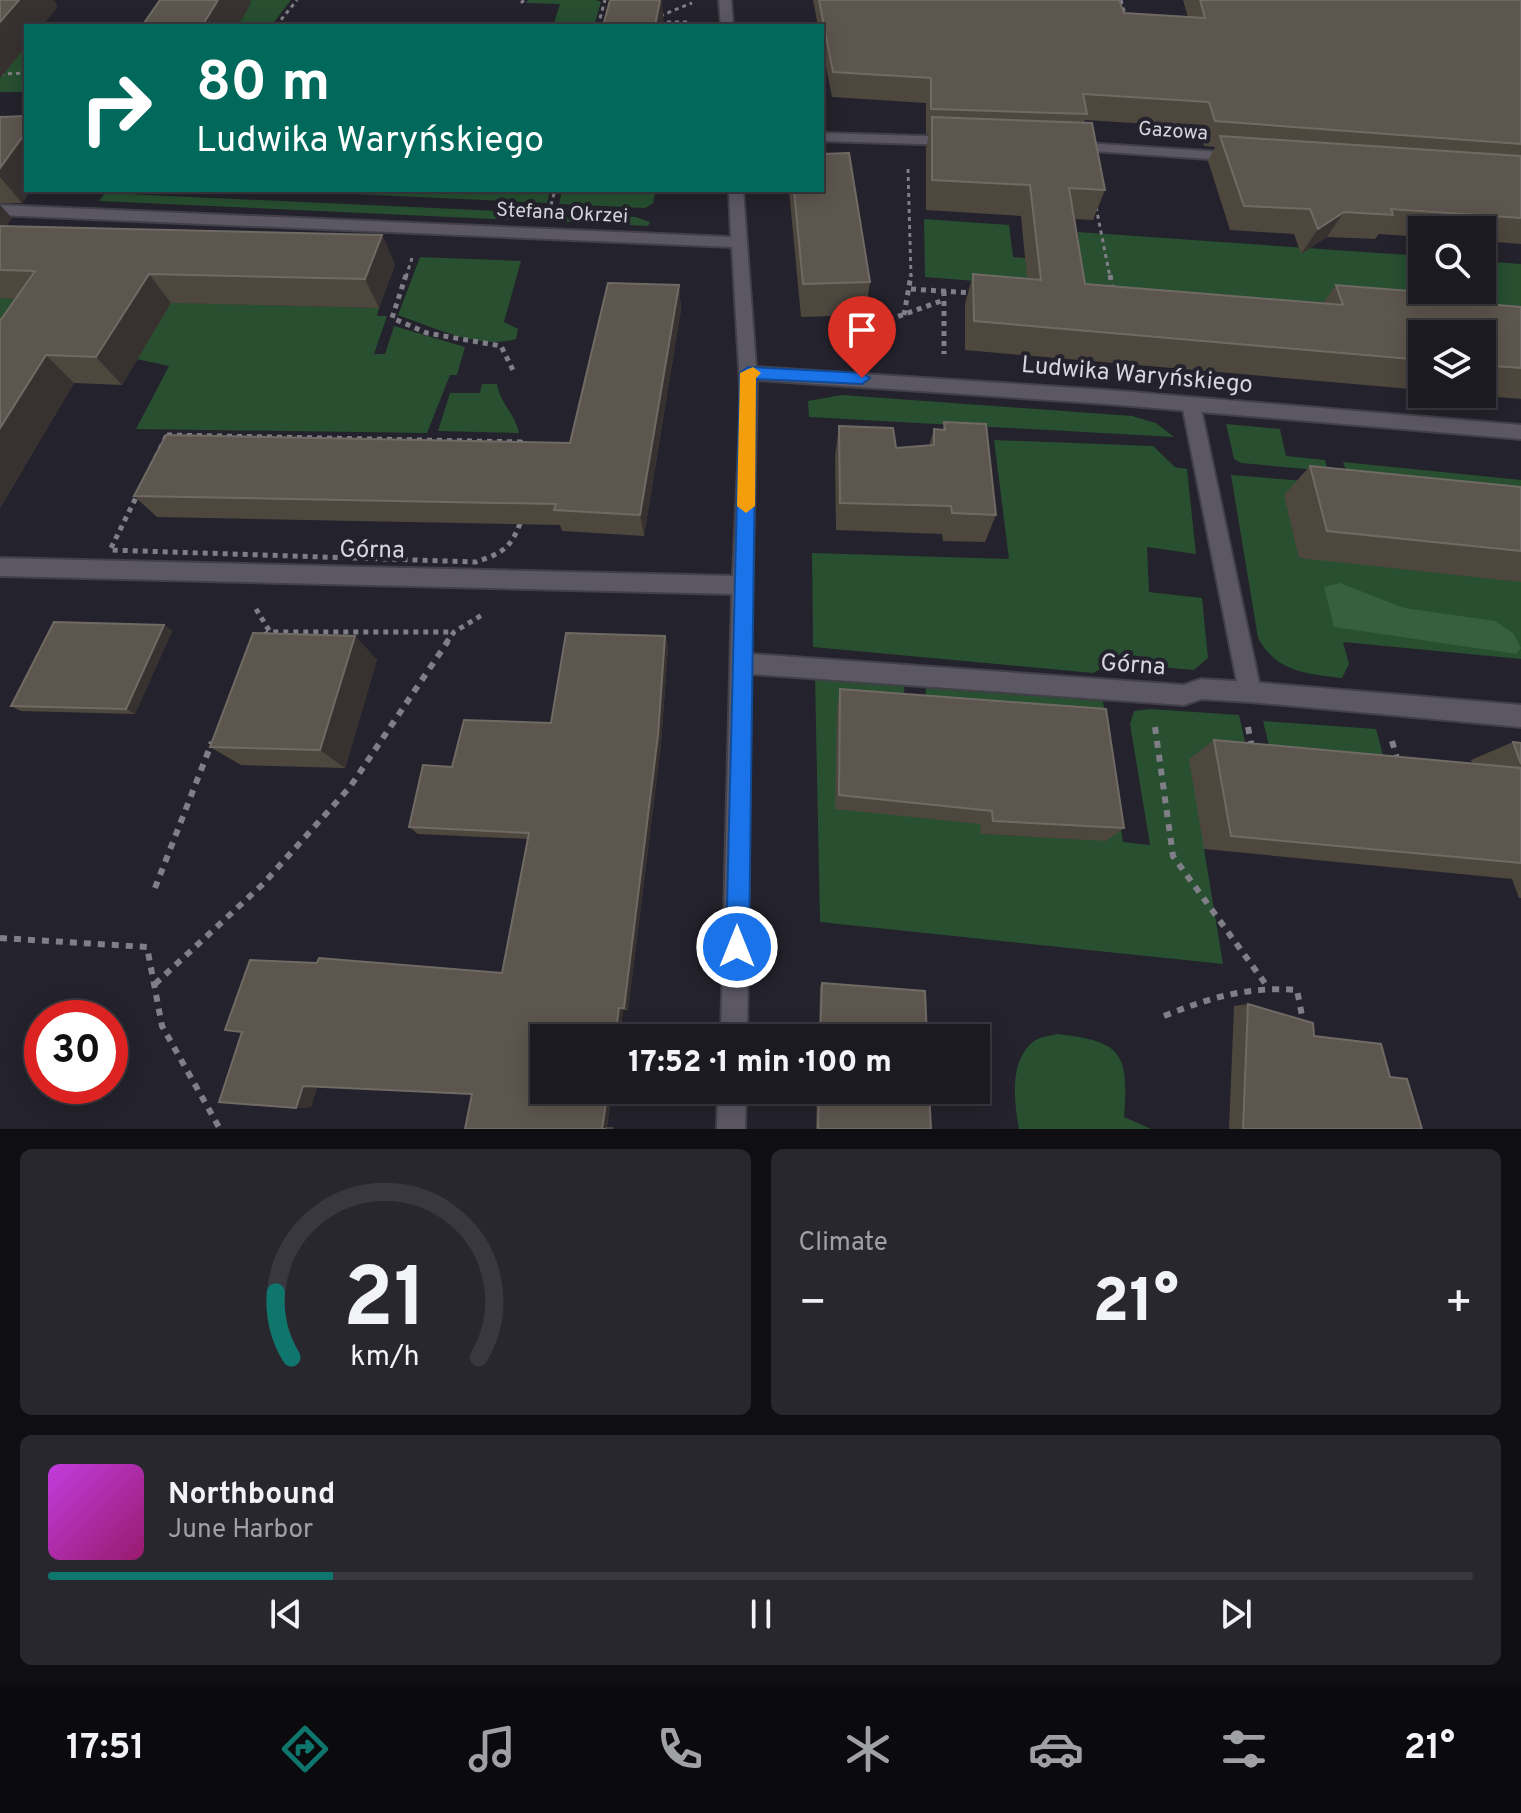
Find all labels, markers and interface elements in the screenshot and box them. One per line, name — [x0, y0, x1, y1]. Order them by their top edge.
text: 80 m — [196, 50, 330, 120]
icon: right — [64, 56, 168, 160]
street label: Gazowa — [1137, 117, 1209, 147]
text: Ludwika Waryńskiego — [196, 119, 544, 165]
street label: Stefana Okrzei — [495, 198, 629, 230]
map controls — [1408, 216, 1496, 408]
button: search — [1408, 216, 1496, 304]
pin — [828, 296, 896, 378]
icon: arrive — [840, 308, 884, 352]
button: layers — [1408, 320, 1496, 408]
street label: Ludwika Waryńskiego — [1020, 351, 1254, 401]
street label: Górna — [339, 535, 405, 567]
street label: Górna — [1099, 649, 1167, 683]
position arrow — [695, 905, 779, 989]
speed limit sign: 30 — [24, 1000, 128, 1104]
text: 17:52 · 1 min · 100 m — [628, 1045, 892, 1082]
text: Climate — [799, 1227, 888, 1260]
text: 21 — [343, 1251, 427, 1356]
text: 21° — [1093, 1267, 1179, 1343]
text: − — [799, 1277, 827, 1333]
text: + — [1445, 1277, 1473, 1333]
text: km/h — [351, 1340, 420, 1376]
text: Northbound — [168, 1477, 335, 1514]
text: June Harbor — [168, 1514, 313, 1547]
icon: previous — [264, 1592, 308, 1636]
icon: pause — [739, 1592, 783, 1636]
icon: next — [1214, 1592, 1258, 1636]
icon: directions — [277, 1721, 333, 1777]
icon: music — [464, 1721, 520, 1777]
icon: phone — [652, 1721, 708, 1777]
icon: climate — [840, 1721, 896, 1777]
icon: car — [1028, 1721, 1084, 1777]
icon: filters — [1216, 1721, 1272, 1777]
text: 17:51 — [66, 1726, 145, 1772]
text: 21° — [1404, 1726, 1455, 1772]

